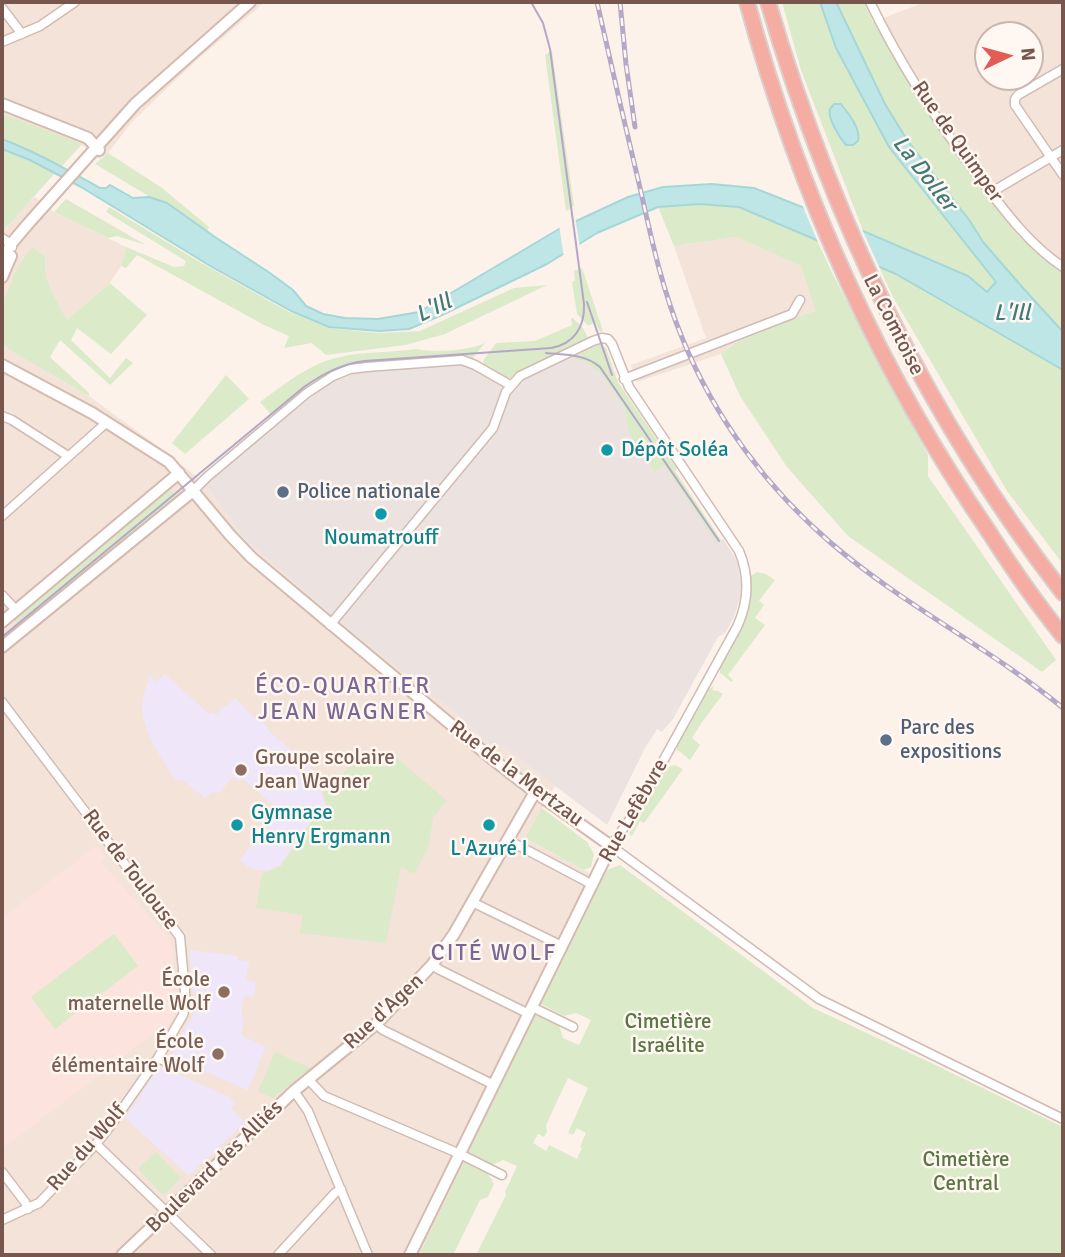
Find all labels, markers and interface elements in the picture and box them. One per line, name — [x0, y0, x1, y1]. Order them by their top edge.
north arrow — [974, 21, 1044, 91]
text: N — [1015, 47, 1040, 62]
street label: Rue de Quimper — [906, 77, 1008, 207]
water label: La Doller — [886, 131, 962, 217]
street label: La Comtoise — [857, 270, 929, 380]
water label: L'Ill — [412, 289, 456, 329]
water label: L'Ill — [994, 300, 1030, 328]
place label: Dépôt Soléa — [621, 437, 729, 463]
marker: Dépôt Soléa — [599, 442, 615, 458]
place label: Police nationale — [297, 479, 440, 505]
marker: Police nationale — [275, 484, 291, 500]
marker: Noumatrouff — [373, 506, 389, 522]
place label: Noumatrouff — [324, 525, 438, 551]
district label: ÉCO-QUARTIER JEAN WAGNER — [256, 673, 430, 727]
street label: Rue de la Mertzau — [444, 715, 588, 833]
place label: Parc des expositions — [900, 715, 1002, 765]
marker: Parc des expositions — [878, 732, 894, 748]
place label: Groupe scolaire Jean Wagner — [255, 745, 395, 795]
street label: Rue Lefèbvre — [594, 755, 674, 867]
marker: Groupe scolaire Jean Wagner — [233, 762, 249, 778]
place label: Gymnase Henry Ergmann — [251, 800, 391, 850]
street label: Rue de Toulouse — [77, 805, 183, 935]
marker: Gymnase Henry Ergmann — [229, 817, 245, 833]
marker: L'Azuré I — [481, 817, 497, 833]
place label: L'Azuré I — [450, 836, 528, 862]
district label: CITÉ WOLF — [432, 940, 556, 968]
place label: École maternelle Wolf — [67, 967, 210, 1017]
street label: Rue d'Agen — [339, 969, 429, 1055]
marker: École maternelle Wolf — [216, 984, 232, 1000]
park label: Cimetière Israélite — [624, 1009, 712, 1059]
place label: École élémentaire Wolf — [51, 1029, 204, 1079]
marker: École élémentaire Wolf — [210, 1046, 226, 1062]
street label: Boulevard des Alliés — [141, 1095, 289, 1239]
street label: Rue du Wolf — [42, 1099, 132, 1197]
park label: Cimetière Central — [922, 1147, 1010, 1197]

